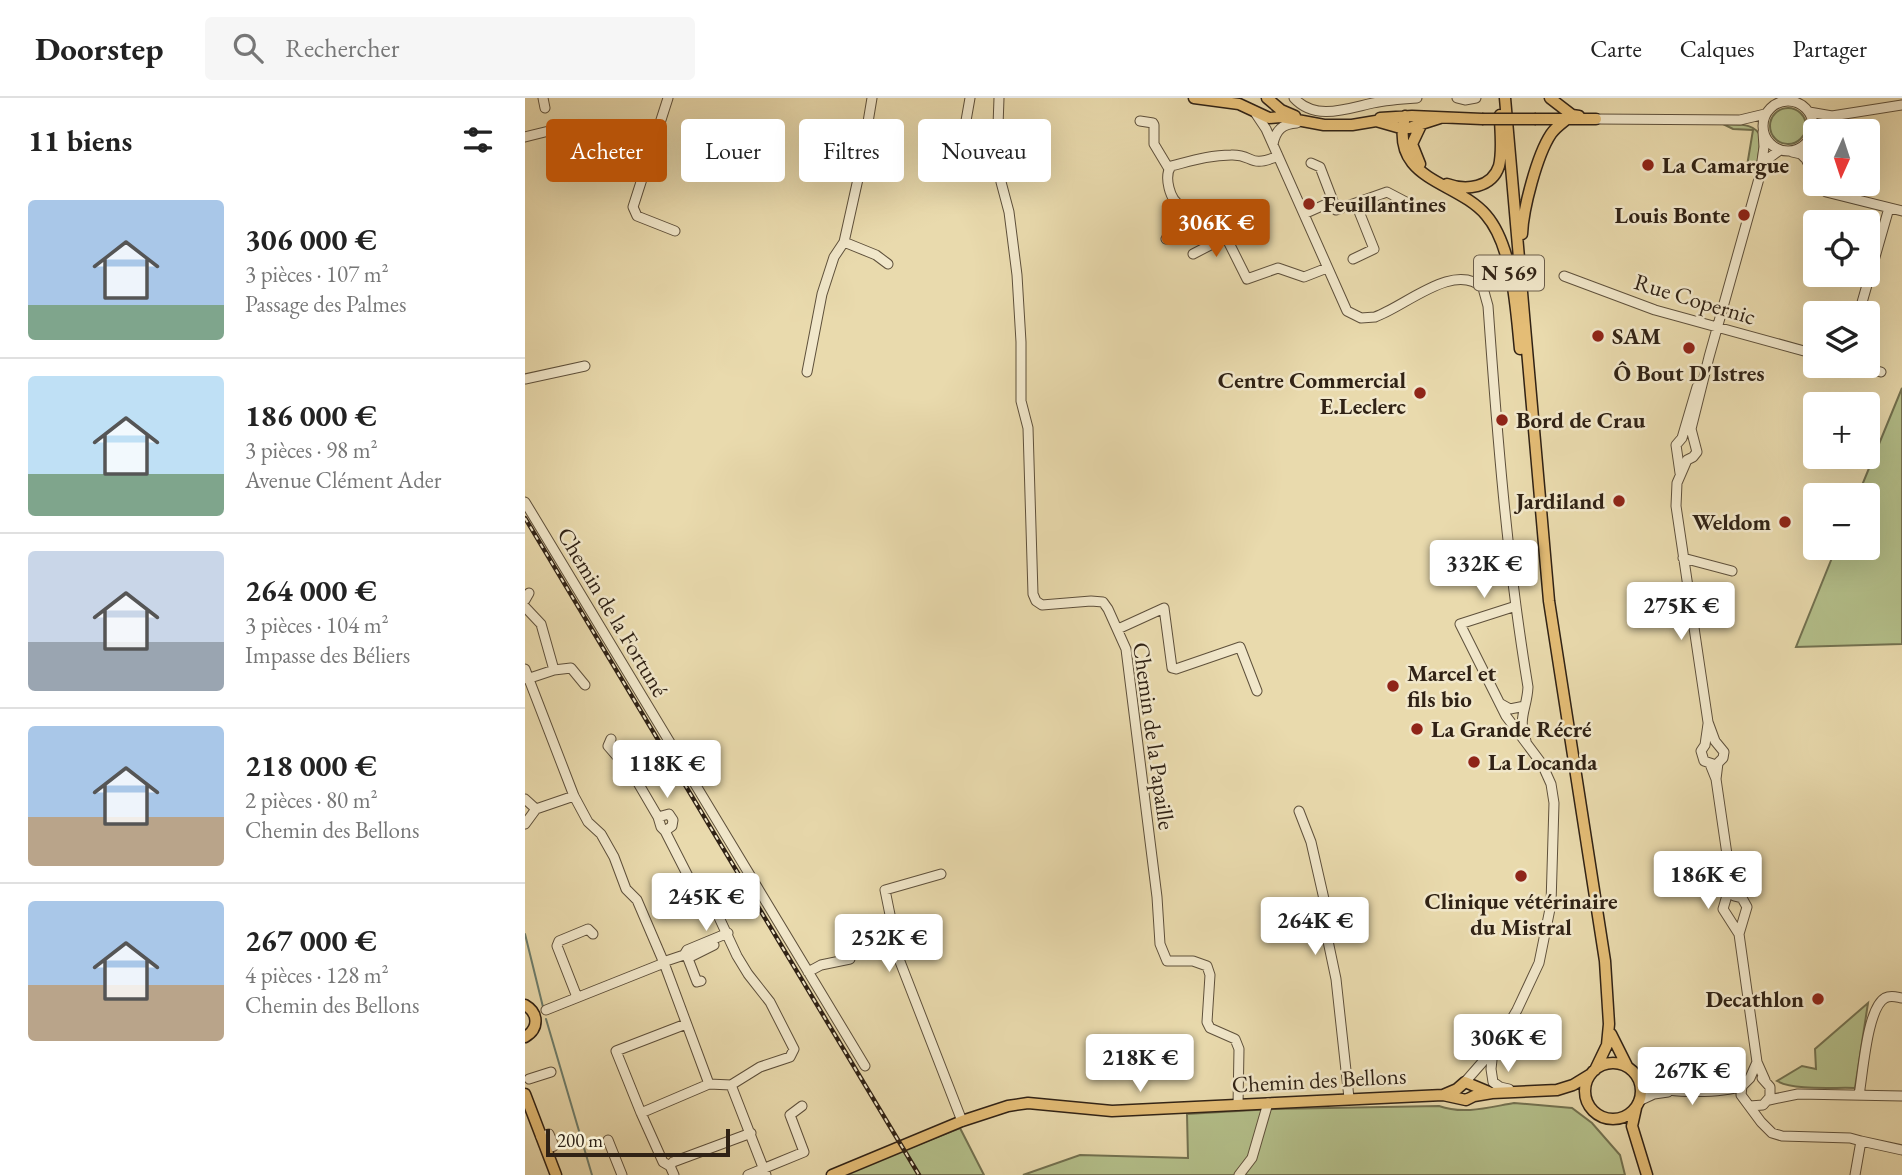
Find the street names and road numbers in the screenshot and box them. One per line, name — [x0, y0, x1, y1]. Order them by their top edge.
road number: N 569 — [1474, 256, 1544, 290]
street label: Rue Copernic — [1631, 266, 1759, 332]
street label: Chemin de la Fortuné — [551, 522, 675, 702]
street label: Chemin de la Papaille — [1126, 640, 1182, 832]
street label: Chemin des Bellons — [1231, 1060, 1407, 1100]

